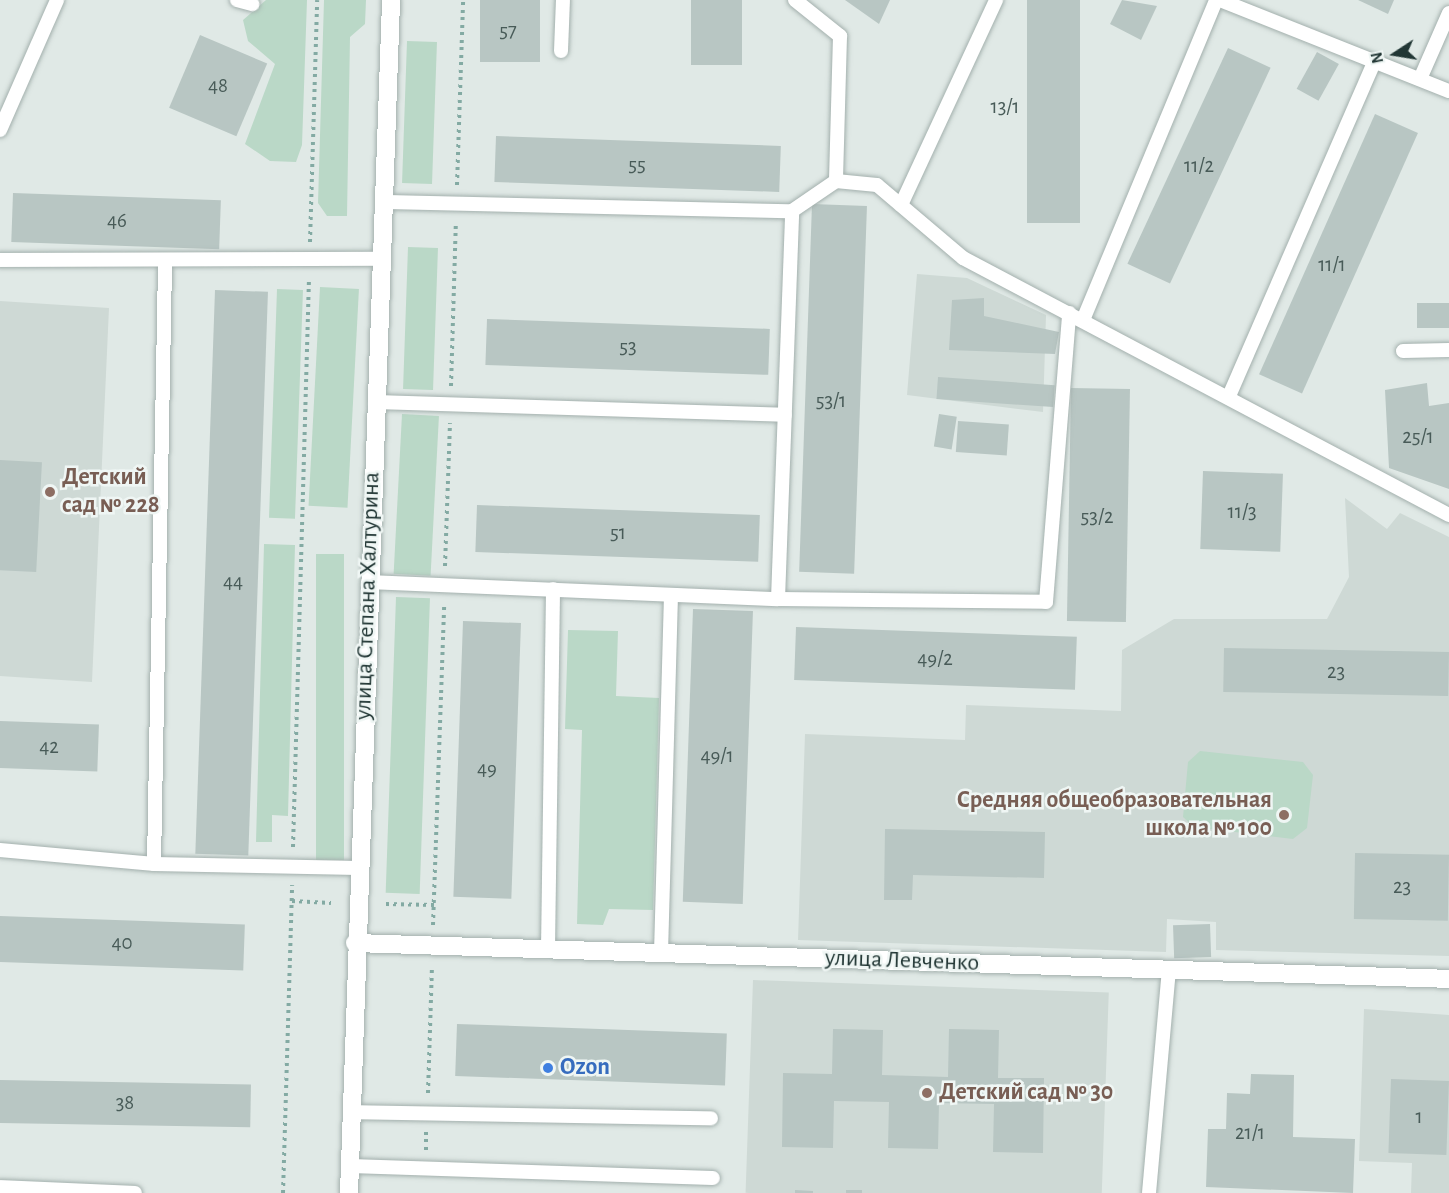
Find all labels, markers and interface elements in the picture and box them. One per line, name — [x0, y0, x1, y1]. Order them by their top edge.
house number: 57 — [499, 18, 517, 44]
north arrow — [1365, 24, 1425, 84]
text: N — [1368, 51, 1386, 65]
house number: 48 — [208, 73, 228, 99]
house number: 13/1 — [990, 94, 1020, 120]
house number: 55 — [628, 152, 646, 178]
house number: 11/2 — [1184, 153, 1214, 179]
house number: 46 — [107, 208, 127, 234]
house number: 11/1 — [1318, 252, 1346, 278]
house number: 53 — [619, 334, 637, 360]
house number: 53/1 — [816, 388, 846, 414]
house number: 25/1 — [1402, 424, 1434, 450]
place label: Детский сад № 228 — [62, 464, 160, 520]
street label: улица Степана Халтурина — [349, 472, 387, 720]
marker: Детский сад № 228 — [43, 485, 57, 499]
house number: 11/3 — [1227, 499, 1257, 525]
house number: 53/2 — [1080, 504, 1114, 530]
house number: 51 — [610, 520, 626, 546]
house number: 44 — [223, 569, 243, 595]
house number: 49/2 — [917, 646, 953, 672]
house number: 23 — [1327, 659, 1345, 685]
house number: 42 — [39, 734, 59, 760]
house number: 49/1 — [700, 743, 734, 769]
house number: 49 — [477, 756, 497, 782]
place label: Средняя общеобразовательная школа № 100 — [957, 787, 1272, 843]
marker: Средняя общеобразовательная школа № 100 — [1277, 808, 1291, 822]
house number: 23 — [1393, 874, 1411, 900]
house number: 40 — [111, 930, 133, 956]
street label: улица Левченко — [825, 944, 979, 978]
place label: Ozon — [560, 1054, 610, 1082]
marker: Ozon — [541, 1061, 555, 1075]
place label: Детский сад № 30 — [939, 1079, 1113, 1107]
marker: Детский сад № 30 — [920, 1086, 934, 1100]
house number: 38 — [116, 1090, 134, 1116]
house number: 1 — [1415, 1104, 1423, 1130]
house number: 21/1 — [1235, 1120, 1265, 1146]

